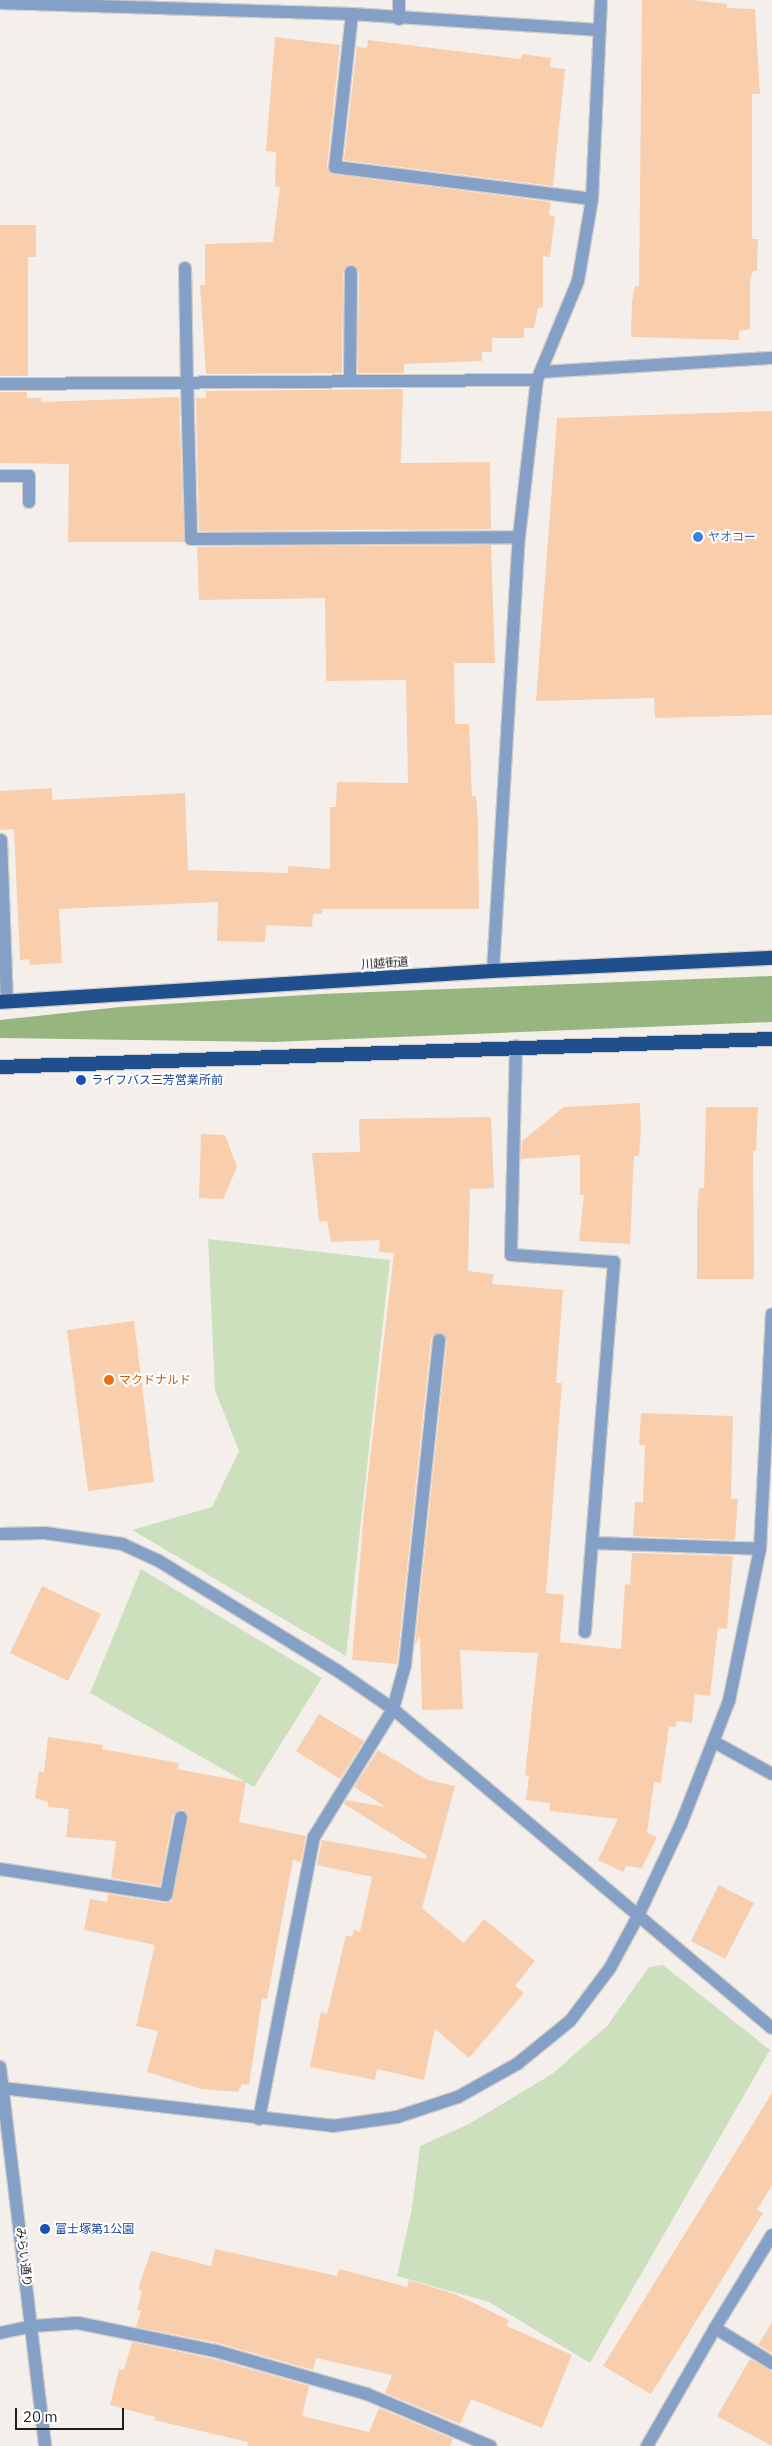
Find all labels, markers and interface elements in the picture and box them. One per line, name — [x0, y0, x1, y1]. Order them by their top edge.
place label: ヤオコー — [708, 530, 756, 544]
marker: ヤオコー — [692, 531, 704, 543]
street label: 川越街道 — [361, 954, 409, 972]
place label: ライフバス三芳営業所前 — [91, 1073, 223, 1087]
marker: ライフバス三芳営業所前 — [75, 1074, 87, 1086]
place label: マクドナルド — [119, 1373, 191, 1387]
marker: マクドナルド — [103, 1374, 115, 1386]
place label: 富士塚第1公園 — [55, 2222, 134, 2236]
marker: 富士塚第1公園 — [39, 2223, 51, 2235]
street label: みらい通り — [13, 2226, 35, 2288]
scale bar — [18, 2398, 126, 2430]
text: 20 m — [23, 2407, 58, 2426]

